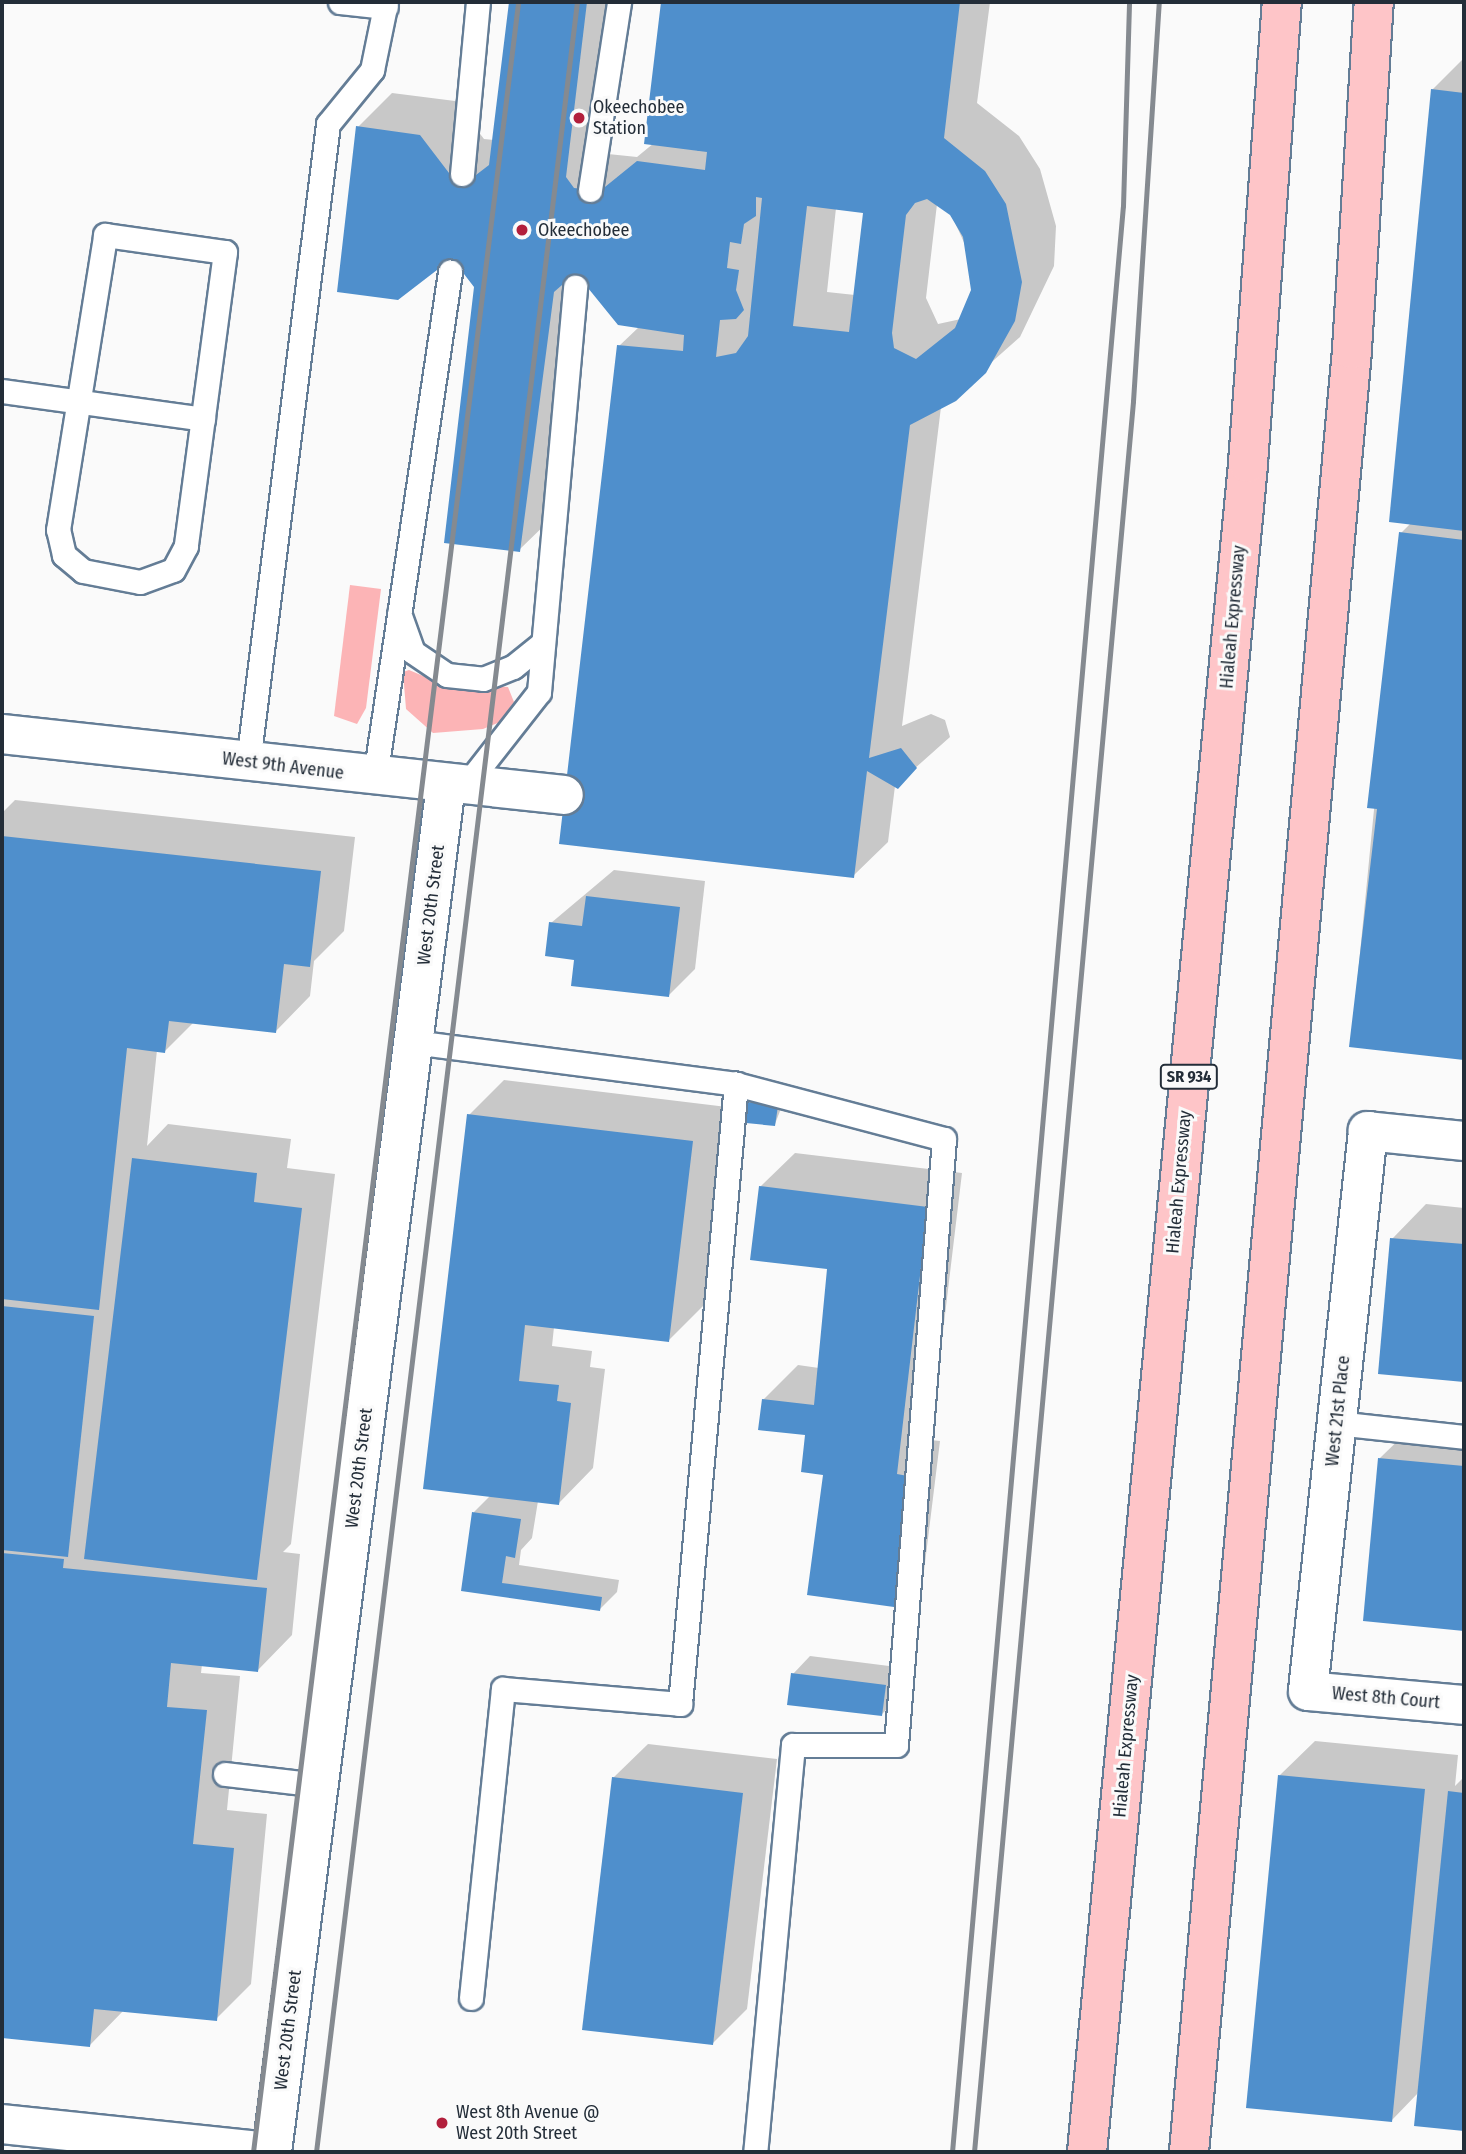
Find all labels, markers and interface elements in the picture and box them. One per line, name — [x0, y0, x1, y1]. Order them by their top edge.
place label: Okeechobee Station — [593, 97, 684, 140]
marker: Okeechobee Station — [571, 110, 587, 126]
place label: Okeechobee — [538, 219, 629, 241]
marker: Okeechobee — [512, 220, 532, 240]
street label: Hialeah Expressway — [1216, 544, 1250, 690]
street label: West 9th Avenue — [221, 748, 345, 784]
street label: West 20th Street — [413, 844, 449, 966]
road number: SR 934 — [1159, 1064, 1219, 1090]
street label: Hialeah Expressway — [1162, 1109, 1196, 1255]
street label: West 21st Place — [1321, 1355, 1355, 1467]
street label: West 20th Street — [341, 1407, 377, 1529]
street label: Hialeah Expressway — [1109, 1673, 1143, 1819]
street label: West 8th Court — [1331, 1683, 1441, 1713]
street label: West 20th Street — [270, 1969, 306, 2091]
place label: West 8th Avenue @ West 20th Street — [456, 2102, 600, 2144]
marker: West 8th Avenue @ West 20th Street — [434, 2115, 450, 2131]

